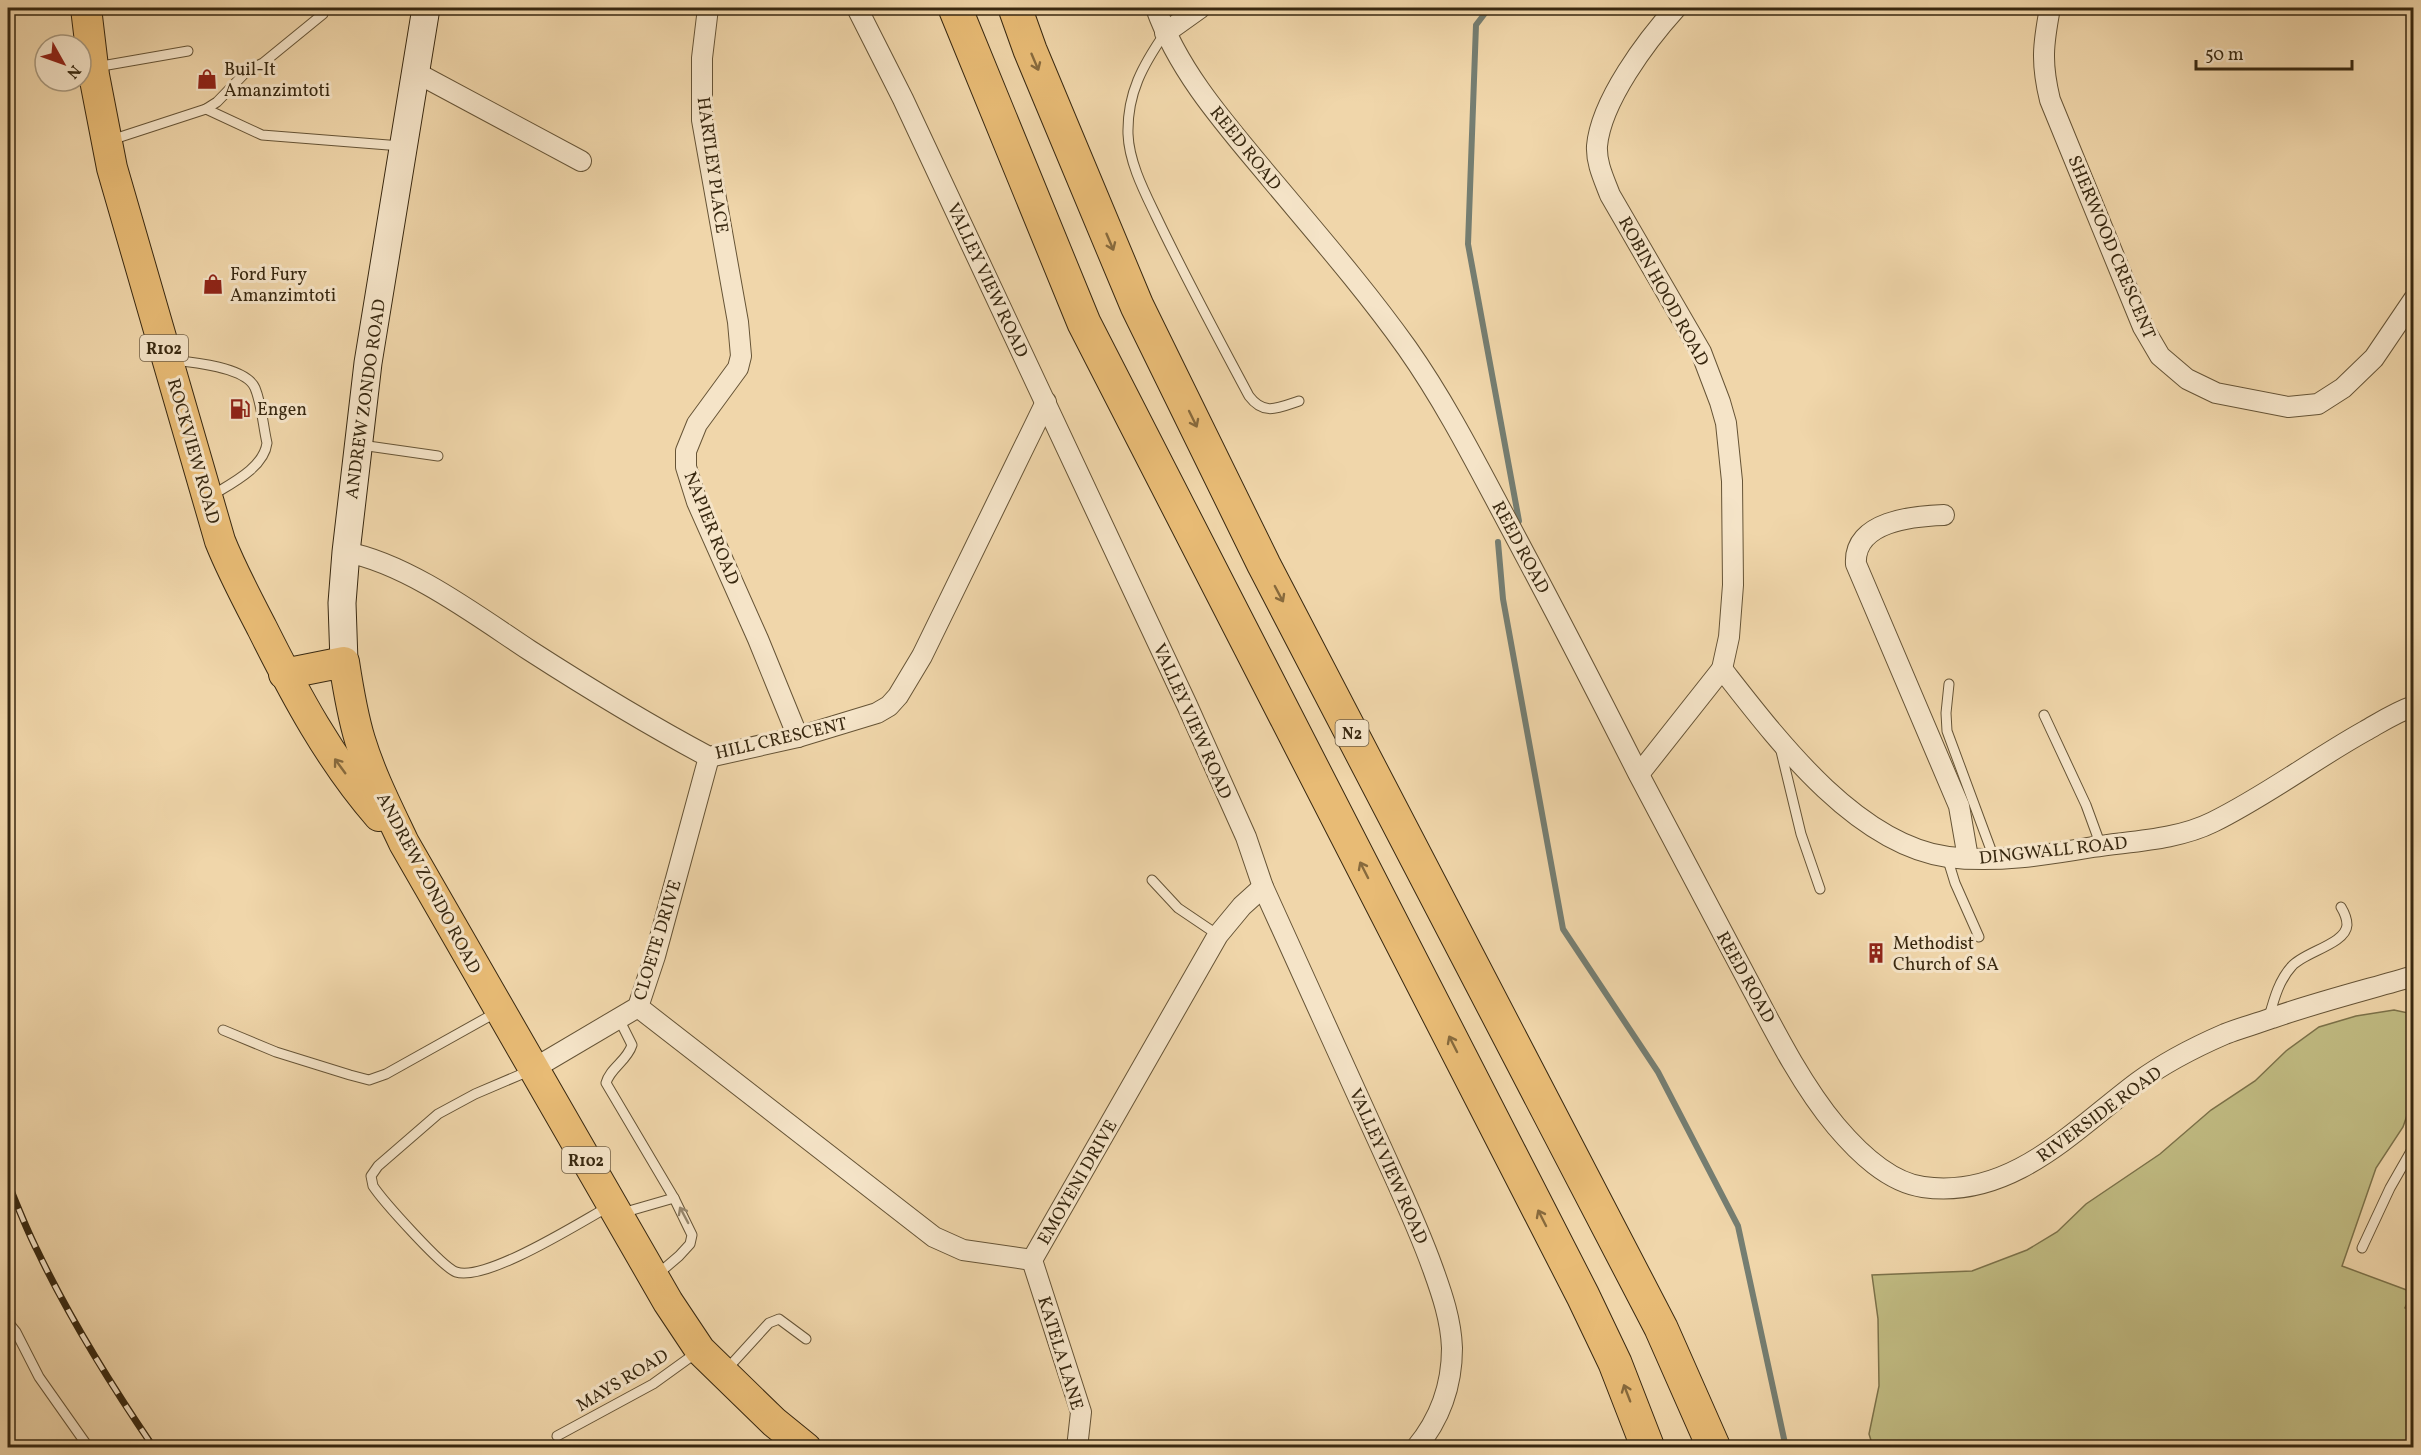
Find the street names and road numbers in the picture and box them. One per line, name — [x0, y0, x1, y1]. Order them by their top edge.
street label: HARTLEY PLACE — [690, 95, 734, 235]
street label: REED ROAD — [1203, 102, 1287, 196]
street label: SHERWOOD CRESCENT — [2061, 152, 2161, 344]
street label: VALLEY VIEW ROAD — [940, 199, 1033, 362]
street label: ROBIN HOOD ROAD — [1611, 212, 1714, 371]
street label: ANDREW ZONDO ROAD — [340, 298, 393, 501]
road number: R102 — [140, 335, 188, 361]
street label: ROCKVIEW ROAD — [160, 376, 225, 527]
street label: NAPIER ROAD — [677, 468, 745, 589]
street label: REED ROAD — [1485, 497, 1555, 598]
street label: VALLEY VIEW ROAD — [1146, 640, 1237, 803]
street label: HILL CRESCENT — [713, 712, 850, 767]
road number: N2 — [1336, 720, 1368, 746]
street label: ANDREW ZONDO ROAD — [369, 789, 486, 979]
street label: DINGWALL ROAD — [1978, 831, 2129, 872]
street label: CLOETE DRIVE — [628, 877, 689, 1004]
street label: REED ROAD — [1709, 927, 1780, 1028]
street label: RIVERSIDE ROAD — [2032, 1061, 2167, 1169]
street label: VALLEY VIEW ROAD — [1342, 1085, 1433, 1248]
street label: EMOYENI DRIVE — [1032, 1115, 1124, 1250]
road number: R102 — [562, 1147, 610, 1173]
street label: KATELA LANE — [1030, 1293, 1089, 1414]
street label: MAYS ROAD — [572, 1344, 674, 1419]

